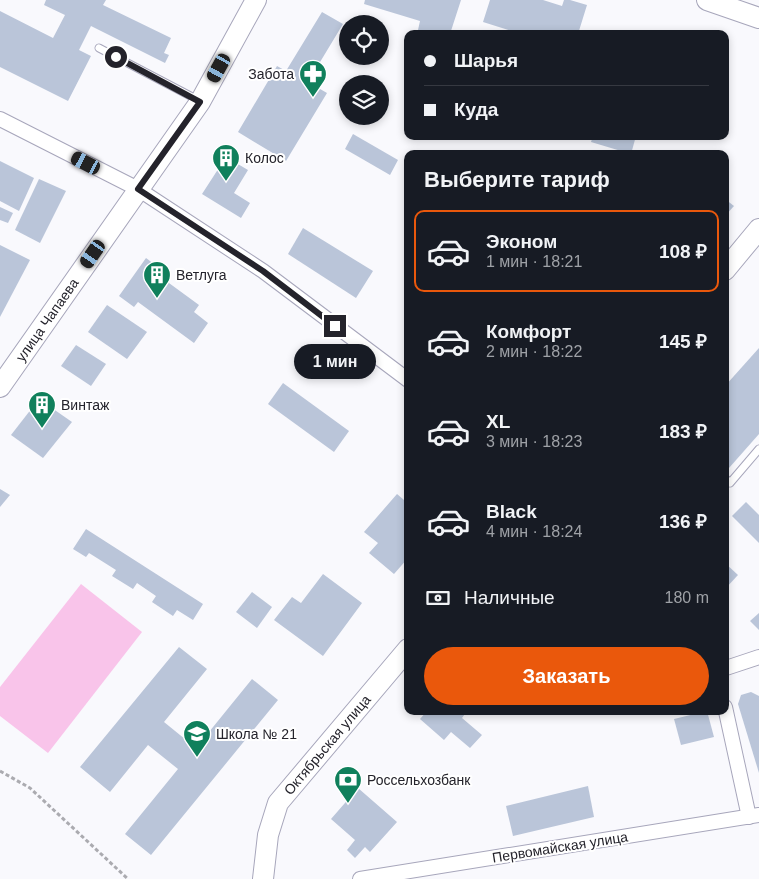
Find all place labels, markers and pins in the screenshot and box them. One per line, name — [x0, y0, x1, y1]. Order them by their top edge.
pharmacy icon: Забота — [298, 59, 328, 98]
place label: Забота — [248, 66, 294, 82]
building icon: Колос — [211, 143, 241, 182]
place label: Колос — [245, 150, 284, 166]
building icon: Ветлуга — [142, 260, 172, 299]
place label: Ветлуга — [176, 267, 227, 283]
building icon: Винтаж — [27, 390, 57, 429]
place label: Винтаж — [61, 397, 110, 413]
school or university icon: Школа № 21 — [182, 719, 212, 758]
place label: Школа № 21 — [216, 726, 297, 742]
bank icon: Россельхозбанк — [333, 765, 363, 804]
place label: Россельхозбанк — [367, 772, 471, 788]

